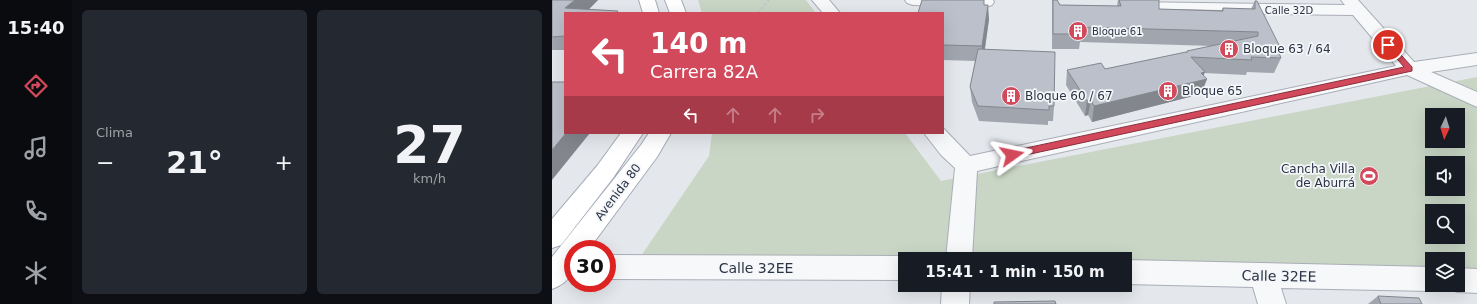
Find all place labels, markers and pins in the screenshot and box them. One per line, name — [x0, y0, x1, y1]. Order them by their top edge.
building icon: Bloque 61 — [1067, 20, 1089, 42]
place label: Bloque 61 — [1092, 26, 1143, 37]
pin — [1371, 28, 1405, 62]
building icon: Bloque 63 / 64 — [1218, 38, 1240, 60]
place label: Bloque 63 / 64 — [1243, 42, 1331, 56]
building icon: Bloque 65 — [1157, 80, 1179, 102]
place label: Bloque 65 — [1182, 84, 1243, 98]
building icon: Bloque 60 / 67 — [1000, 85, 1022, 107]
place label: Bloque 60 / 67 — [1025, 89, 1113, 103]
place label: Cancha Villa de Aburrá — [1281, 162, 1355, 190]
sports icon: Cancha Villa de Aburrá — [1358, 165, 1380, 187]

